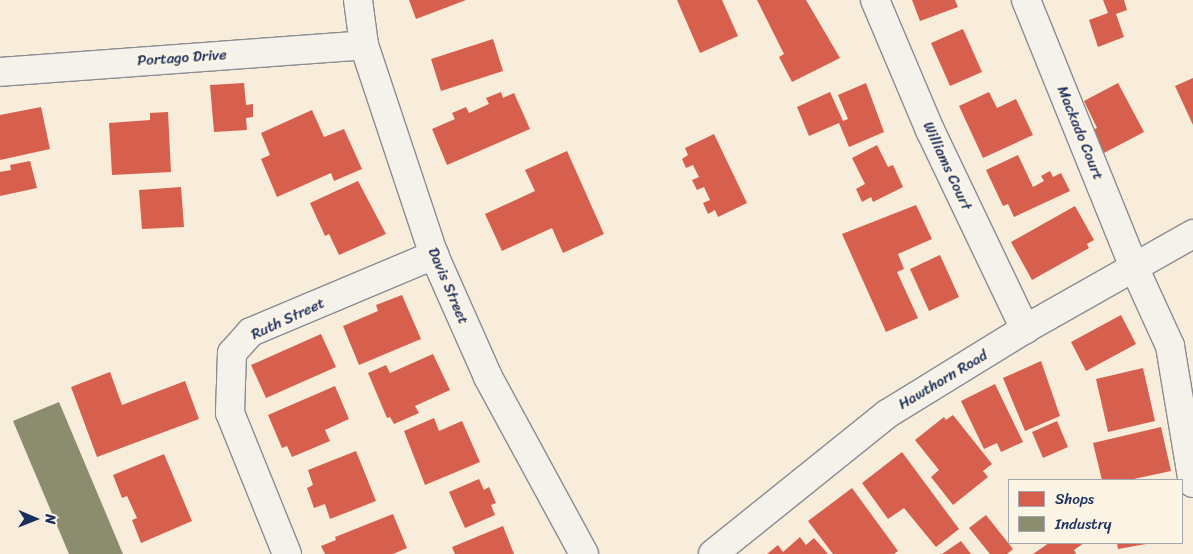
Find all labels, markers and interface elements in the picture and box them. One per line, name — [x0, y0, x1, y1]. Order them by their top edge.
street label: Portago Drive — [137, 46, 227, 70]
street label: Mackado Court — [1053, 83, 1107, 183]
street label: Williams Court — [919, 119, 975, 213]
street label: Davis Street — [424, 245, 472, 327]
street label: Ruth Street — [248, 294, 328, 344]
street label: Hawthorn Road — [895, 346, 991, 414]
legend — [1008, 479, 1183, 544]
text: Shops — [1055, 486, 1094, 512]
north arrow — [10, 494, 60, 544]
text: Industry — [1055, 511, 1112, 537]
text: N — [38, 514, 63, 524]

